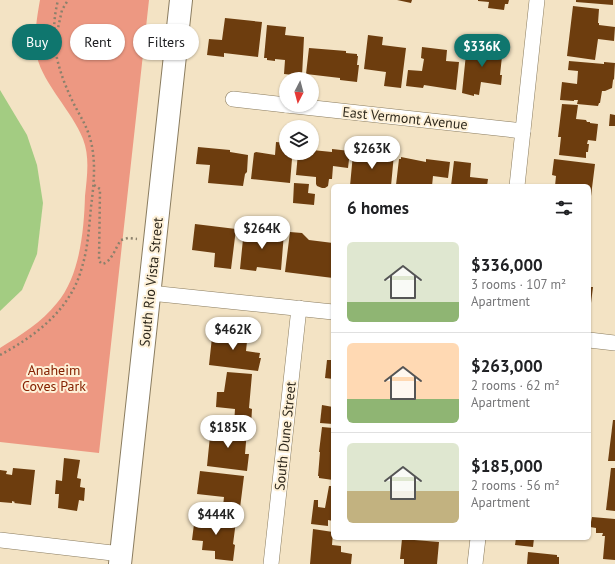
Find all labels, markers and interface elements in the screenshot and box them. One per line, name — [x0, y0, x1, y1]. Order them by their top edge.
chip: Buy — [12, 24, 62, 60]
chip: Rent — [70, 24, 125, 60]
chip: Filters — [133, 24, 199, 60]
pin: $336K — [454, 34, 510, 68]
text: $336K — [463, 38, 501, 55]
north arrow — [279, 72, 319, 112]
map controls — [279, 72, 319, 160]
street label: East Vermont Avenue — [342, 102, 468, 134]
button: layers — [279, 120, 319, 160]
pin: $263K — [344, 136, 400, 170]
text: $263K — [353, 140, 391, 157]
text: 6 homes — [347, 197, 409, 219]
icon: filters — [553, 197, 575, 219]
street label: South Rio Vista Street — [135, 216, 167, 348]
pin: $264K — [234, 216, 290, 250]
text: $264K — [243, 220, 281, 237]
text: $336,000 — [471, 254, 543, 276]
icon: home — [379, 258, 427, 306]
text: 3 rooms · 107 m² — [471, 276, 566, 293]
text: Apartment — [471, 293, 530, 310]
pin: $462K — [205, 317, 261, 351]
text: $462K — [214, 321, 252, 338]
text: $263,000 — [471, 355, 543, 377]
icon: home — [379, 359, 427, 407]
park label: Anaheim Coves Park — [22, 361, 86, 395]
text: 2 rooms · 62 m² — [471, 377, 560, 394]
street label: South Dune Street — [270, 380, 300, 491]
text: Apartment — [471, 394, 530, 411]
pin: $185K — [200, 415, 256, 449]
text: $185K — [209, 419, 247, 436]
text: $185,000 — [471, 455, 543, 477]
icon: home — [379, 459, 427, 507]
text: 2 rooms · 56 m² — [471, 477, 560, 494]
text: Apartment — [471, 494, 530, 511]
pin: $444K — [188, 502, 244, 536]
text: $444K — [197, 506, 235, 523]

